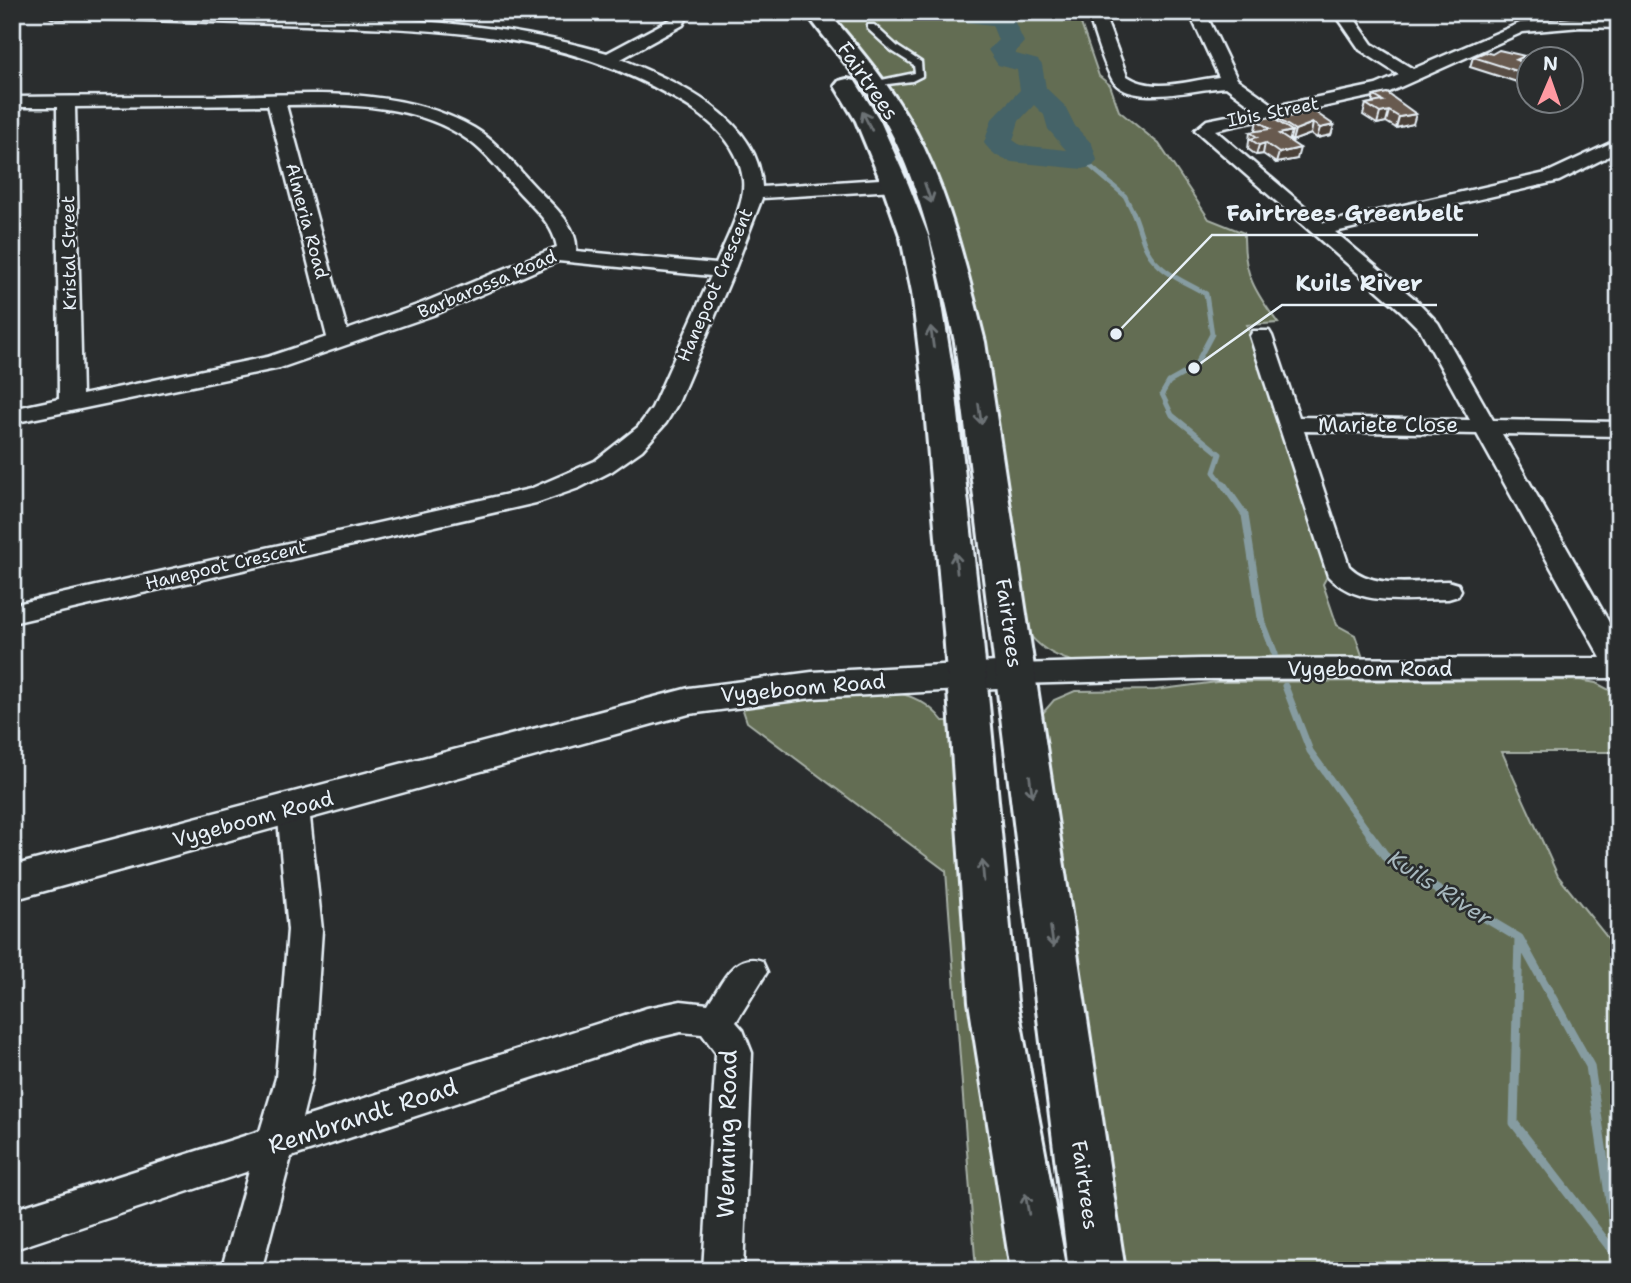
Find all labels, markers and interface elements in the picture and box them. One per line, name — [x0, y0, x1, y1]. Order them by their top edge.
street label: Fairtrees — [831, 36, 905, 126]
north arrow — [1516, 46, 1586, 116]
text: N — [1543, 51, 1559, 76]
street label: Ibis Street — [1225, 91, 1321, 133]
one-way arrow — [859, 111, 873, 132]
street label: Almeria Road — [280, 160, 334, 282]
one-way arrow — [923, 182, 935, 204]
callout: Fairtrees Greenbelt — [1212, 191, 1478, 235]
street label: Kristal Street — [56, 195, 82, 311]
text: Fairtrees Greenbelt — [1226, 198, 1464, 228]
street label: Hanepoot Crescent — [672, 204, 758, 366]
street label: Barbarossa Road — [414, 244, 560, 324]
callout: Kuils River — [1282, 261, 1437, 305]
text: Kuils River — [1295, 268, 1423, 298]
one-way arrow — [925, 326, 938, 349]
one-way arrow — [974, 402, 987, 425]
street label: Mariete Close — [1318, 411, 1458, 439]
street label: Hanepoot Crescent — [143, 535, 309, 595]
one-way arrow — [949, 552, 962, 575]
street label: Fairtrees — [989, 577, 1029, 669]
street label: Vygeboom Road — [1287, 655, 1453, 683]
street label: Vygeboom Road — [719, 667, 887, 709]
one-way arrow — [1025, 775, 1038, 797]
street label: Vygeboom Road — [170, 784, 336, 854]
water label: Kuils River — [1382, 843, 1499, 933]
one-way arrow — [976, 861, 989, 883]
one-way arrow — [1045, 925, 1058, 948]
street label: Wenning Road — [710, 1049, 744, 1219]
street label: Rembrandt Road — [264, 1070, 462, 1162]
street label: Fairtrees — [1065, 1139, 1105, 1231]
one-way arrow — [1020, 1193, 1033, 1215]

